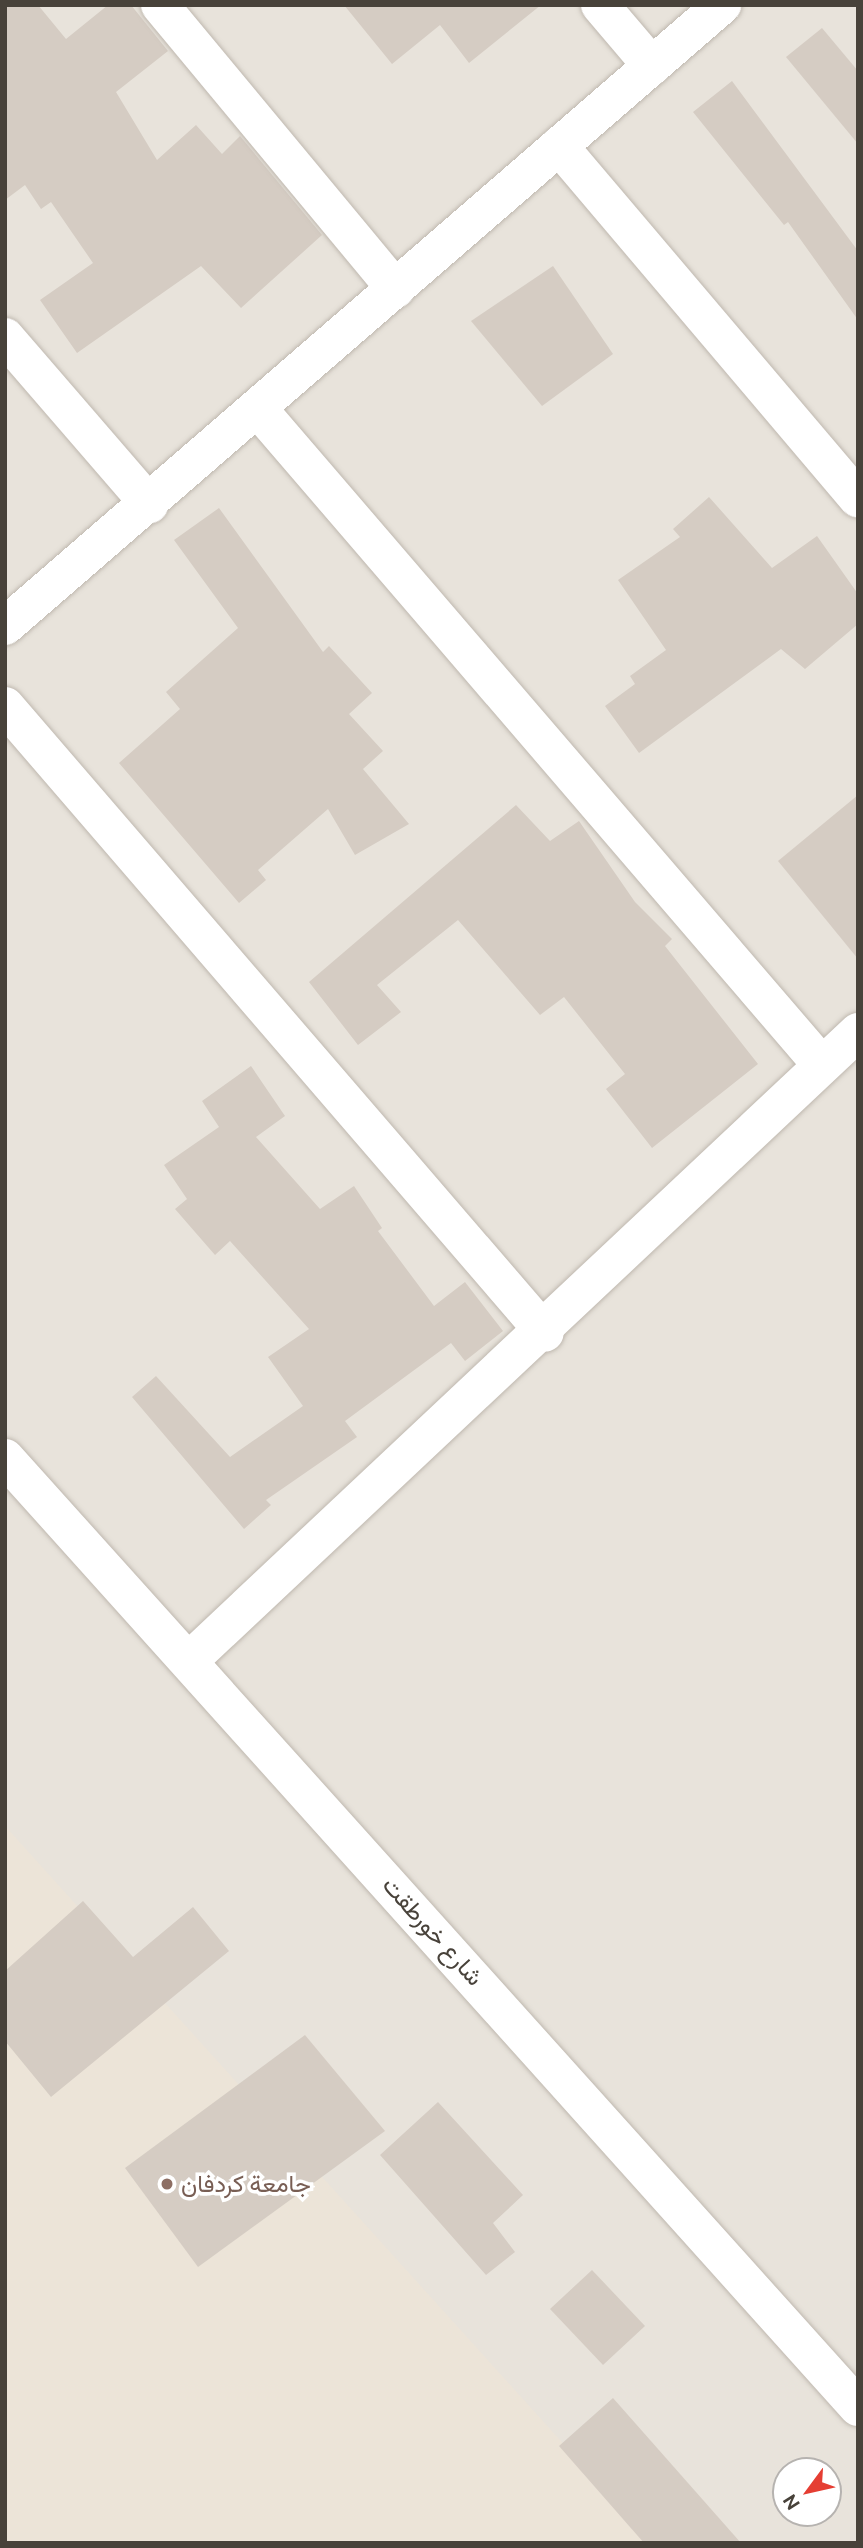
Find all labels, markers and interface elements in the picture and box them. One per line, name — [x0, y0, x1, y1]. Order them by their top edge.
street label: شارع خورطقت — [377, 1871, 489, 1991]
place label: جامعة كردفان — [181, 2170, 311, 2198]
marker: جامعة كردفان — [159, 2176, 175, 2192]
north arrow — [772, 2457, 842, 2527]
text: N — [778, 2490, 804, 2514]

